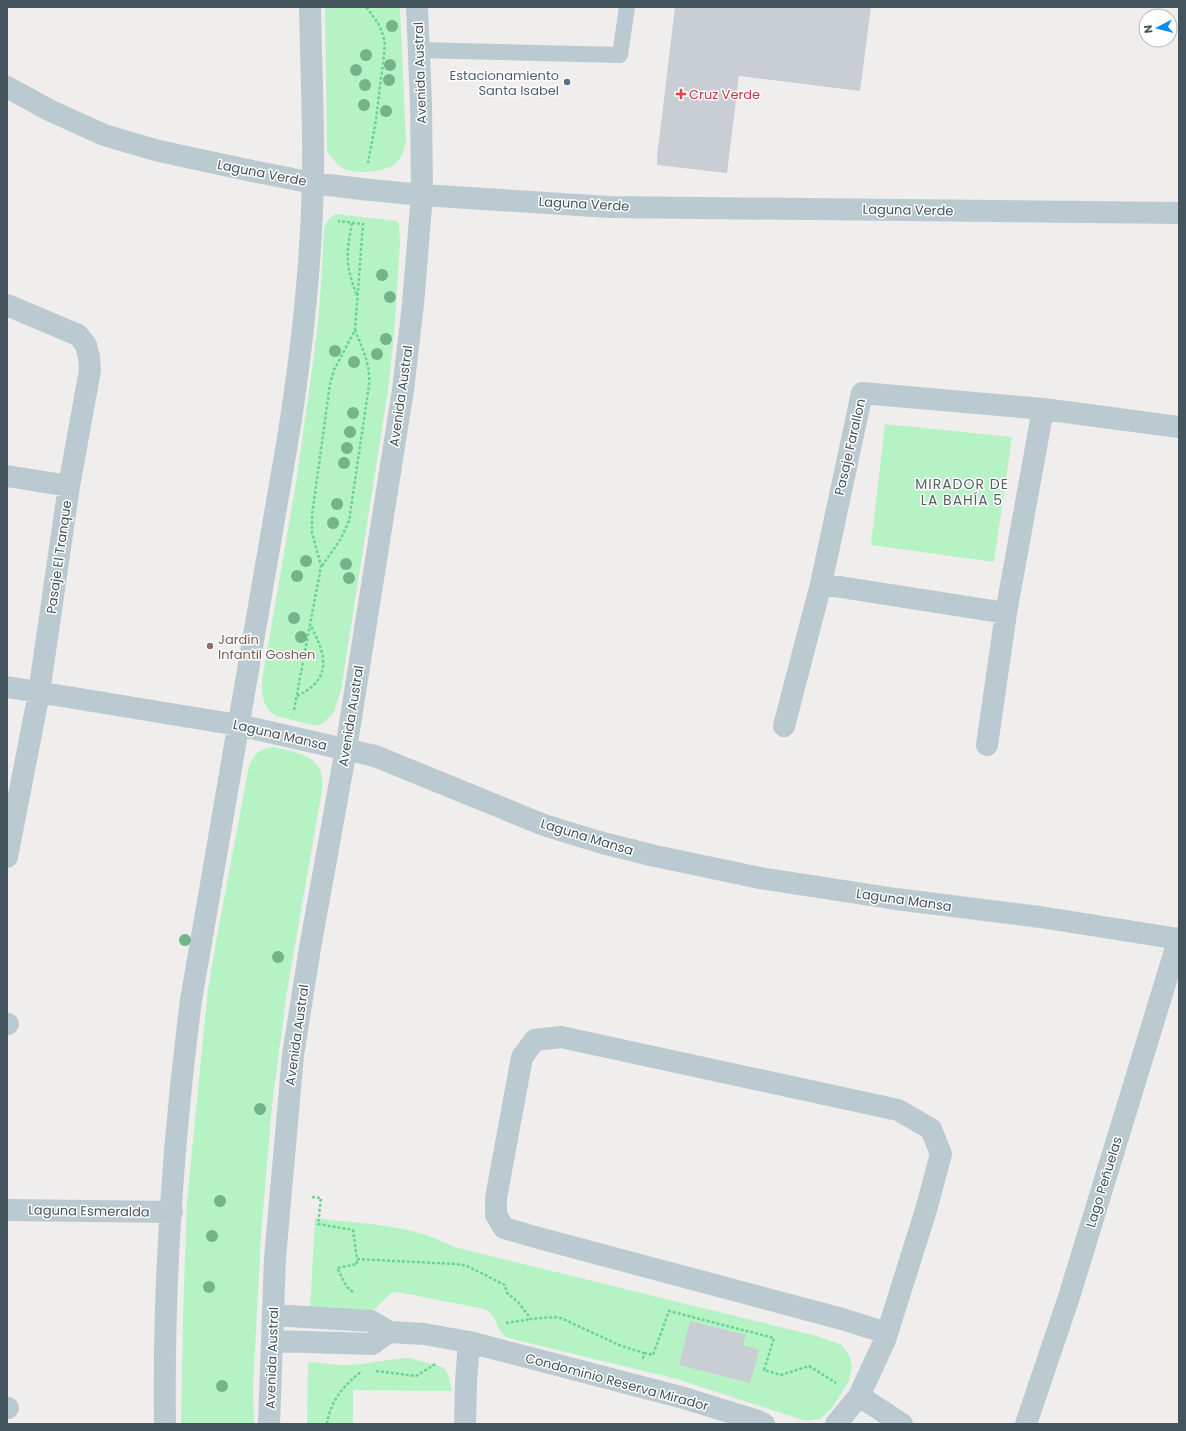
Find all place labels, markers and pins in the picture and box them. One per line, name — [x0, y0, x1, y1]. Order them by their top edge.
place label: Estacionamiento Santa Isabel — [449, 66, 559, 100]
marker: Estacionamiento Santa Isabel — [562, 77, 572, 87]
place label: Cruz Verde — [689, 85, 760, 104]
marker: Cruz Verde — [676, 89, 686, 99]
place label: Jardín Infantil Goshen — [218, 630, 315, 664]
marker: Jardín Infantil Goshen — [205, 641, 215, 651]

